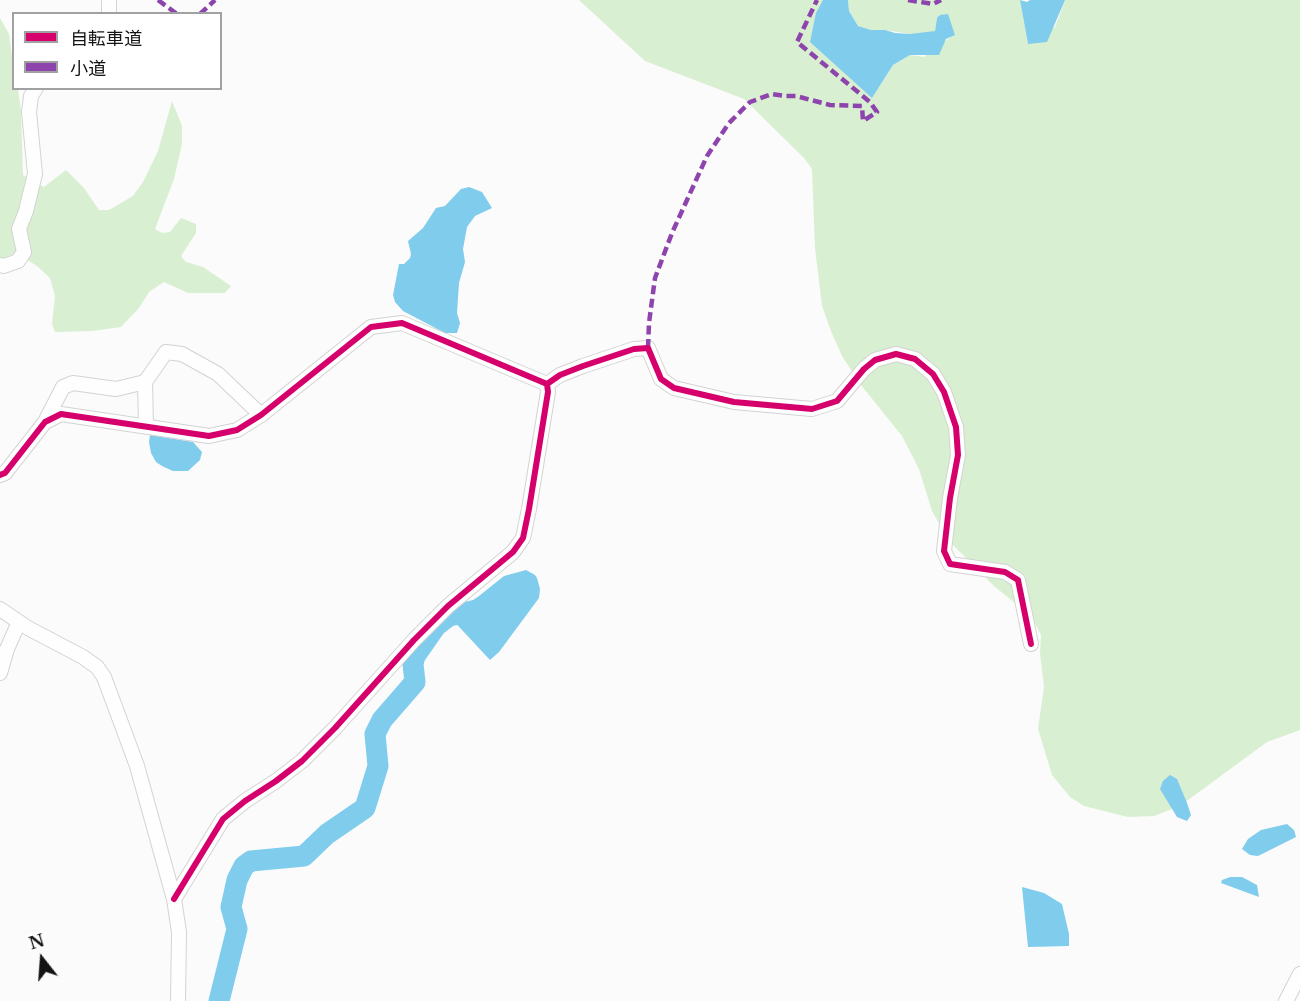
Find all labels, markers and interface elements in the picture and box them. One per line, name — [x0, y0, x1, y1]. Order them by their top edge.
legend — [12, 12, 222, 90]
text: 自転車道 — [70, 28, 142, 50]
text: 小道 — [70, 58, 106, 80]
north arrow — [12, 929, 72, 989]
text: N — [27, 930, 47, 954]

